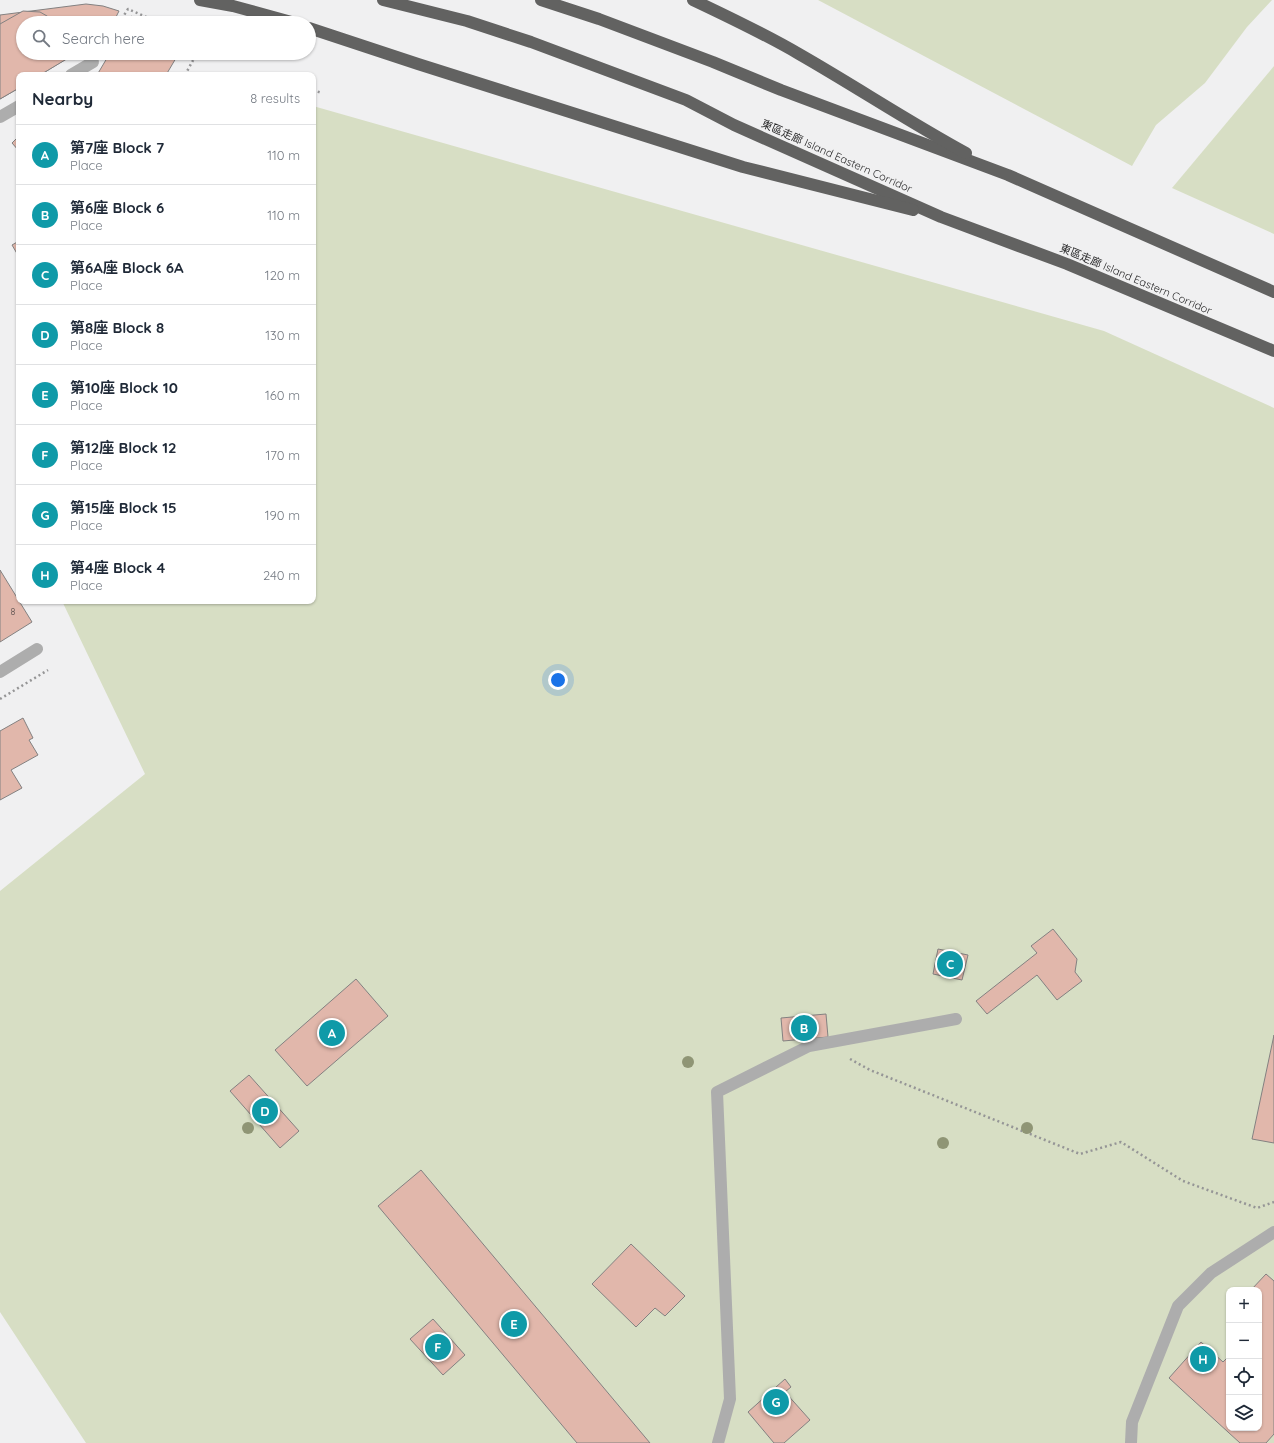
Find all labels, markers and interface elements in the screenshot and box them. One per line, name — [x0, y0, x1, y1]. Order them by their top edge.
search box — [16, 16, 316, 60]
icon: search — [30, 27, 52, 49]
text: Search here — [62, 29, 145, 48]
text: Nearby — [32, 88, 93, 109]
text: 8 results — [250, 90, 300, 106]
street label: 東區走廊 Island Eastern Corridor — [759, 116, 915, 196]
text: 第7座 Block 7 — [70, 138, 164, 157]
text: A — [41, 147, 49, 163]
text: 110 m — [267, 147, 300, 163]
text: Place — [70, 157, 103, 173]
text: 第6座 Block 6 — [70, 198, 164, 217]
text: B — [41, 207, 49, 223]
text: 110 m — [267, 207, 300, 223]
text: Place — [70, 217, 103, 233]
street label: 東區走廊 Island Eastern Corridor — [1058, 241, 1215, 318]
text: 第6A座 Block 6A — [70, 258, 184, 277]
text: C — [41, 267, 49, 283]
text: 120 m — [265, 267, 300, 283]
text: Place — [70, 277, 103, 293]
text: 第8座 Block 8 — [70, 318, 164, 337]
text: D — [40, 327, 50, 343]
text: 130 m — [265, 327, 300, 343]
text: Place — [70, 337, 103, 353]
text: 第10座 Block 10 — [70, 378, 178, 397]
text: E — [41, 387, 49, 403]
text: 160 m — [265, 387, 300, 403]
text: Place — [70, 397, 103, 413]
text: 第12座 Block 12 — [70, 438, 177, 457]
text: F — [41, 447, 49, 463]
text: 170 m — [265, 447, 300, 463]
text: Place — [70, 457, 103, 473]
text: 第15座 Block 15 — [70, 498, 177, 517]
text: G — [40, 507, 50, 523]
text: 190 m — [265, 507, 300, 523]
text: Place — [70, 517, 103, 533]
text: 第4座 Block 4 — [70, 558, 165, 577]
text: H — [40, 567, 50, 583]
text: 240 m — [263, 567, 300, 583]
text: Place — [70, 577, 103, 593]
house number: 8 — [11, 606, 16, 617]
your location — [548, 670, 568, 690]
pin: C — [937, 949, 963, 979]
pin: B — [791, 1013, 817, 1043]
pin: A — [319, 1018, 345, 1048]
pin: D — [252, 1096, 278, 1126]
map controls — [1226, 1287, 1262, 1431]
button: + — [1226, 1287, 1262, 1323]
pin: E — [501, 1309, 527, 1339]
button: − — [1226, 1323, 1262, 1359]
pin: F — [425, 1332, 451, 1362]
pin: H — [1190, 1344, 1216, 1374]
button: locate — [1226, 1359, 1262, 1395]
pin: G — [763, 1387, 789, 1417]
button: layers — [1226, 1395, 1262, 1431]

